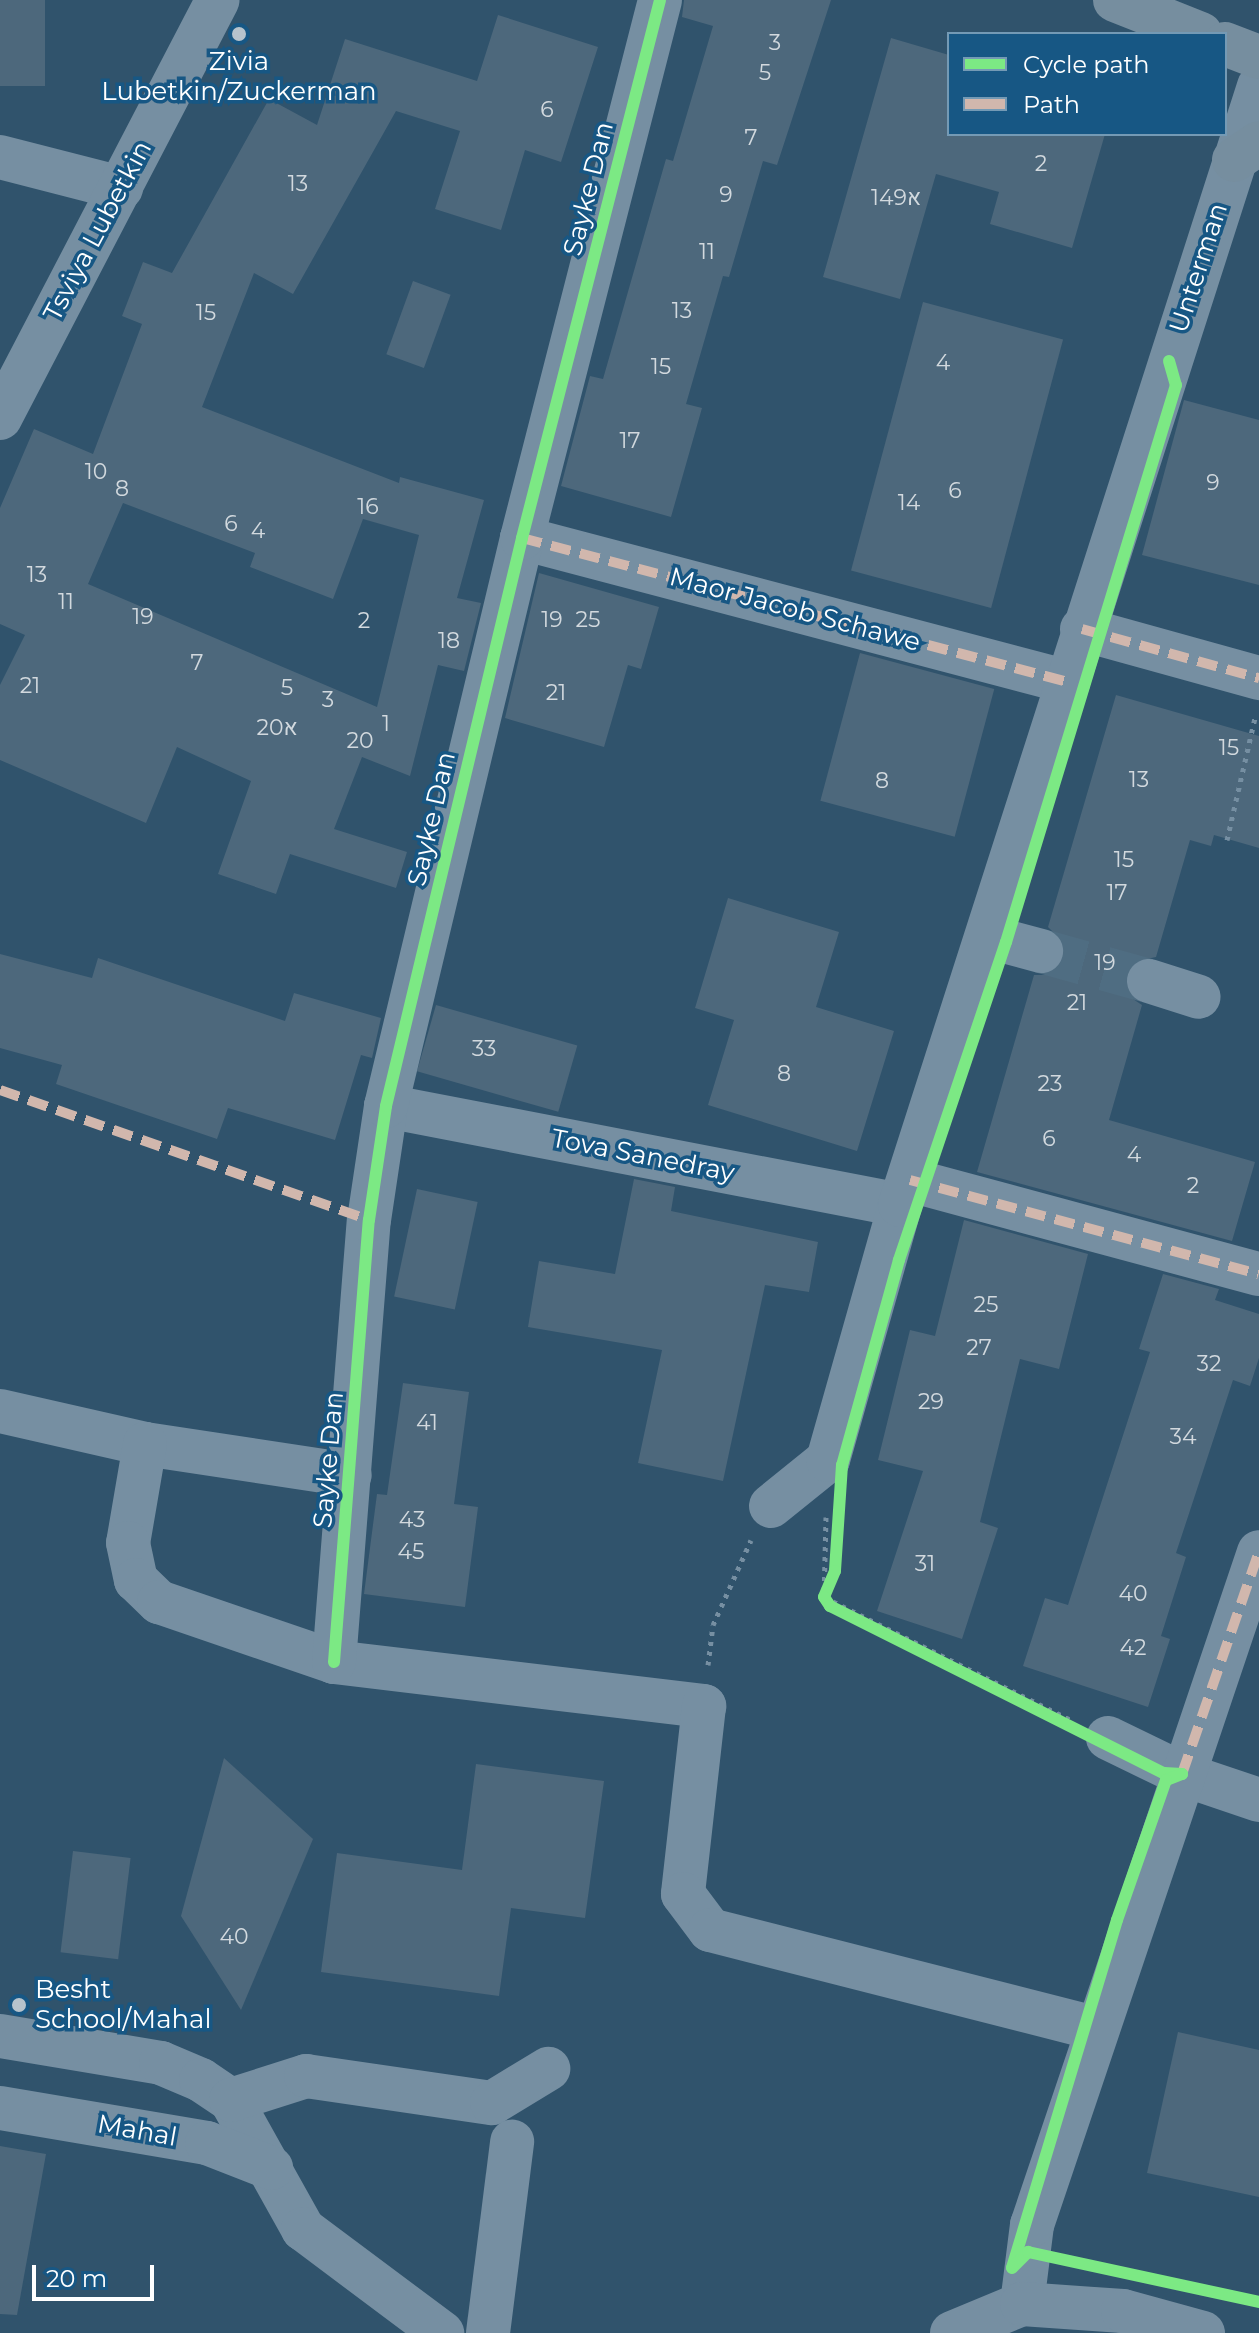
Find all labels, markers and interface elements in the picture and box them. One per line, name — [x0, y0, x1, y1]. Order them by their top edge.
marker: Zivia Lubetkin/Zuckerman — [230, 25, 248, 43]
house number: 3 — [769, 30, 781, 56]
legend — [947, 32, 1227, 136]
place label: Zivia Lubetkin/Zuckerman — [101, 46, 377, 108]
text: Cycle path — [1023, 50, 1150, 79]
house number: 5 — [759, 60, 771, 86]
text: Path — [1023, 90, 1080, 119]
house number: 6 — [540, 97, 554, 123]
street label: Sayke Dan — [557, 119, 621, 259]
house number: 7 — [745, 125, 757, 151]
street label: Tsviya Lubetkin — [37, 136, 159, 326]
house number: 2 — [1035, 151, 1047, 177]
house number: 13 — [288, 171, 308, 197]
house number: 9 — [719, 182, 733, 208]
house number: 149א — [871, 185, 921, 211]
street label: Unterman — [1163, 199, 1235, 337]
house number: 11 — [699, 239, 715, 265]
house number: 13 — [672, 298, 692, 324]
house number: 15 — [196, 300, 216, 326]
house number: 4 — [936, 350, 950, 376]
house number: 15 — [651, 354, 671, 380]
house number: 17 — [620, 428, 640, 454]
house number: 10 — [85, 459, 107, 485]
house number: 9 — [1206, 470, 1220, 496]
house number: 8 — [115, 476, 129, 502]
house number: 6 — [948, 478, 962, 504]
house number: 14 — [898, 490, 920, 516]
house number: 16 — [357, 494, 379, 520]
house number: 6 — [224, 511, 238, 537]
house number: 4 — [251, 518, 265, 544]
street label: Maor Jacob Schawe — [666, 561, 924, 659]
house number: 13 — [27, 562, 47, 588]
house number: 11 — [58, 589, 74, 615]
house number: 19 — [132, 604, 154, 630]
house number: 19 — [541, 607, 563, 633]
house number: 25 — [576, 607, 600, 633]
house number: 2 — [358, 608, 370, 634]
house number: 18 — [438, 628, 460, 654]
house number: 7 — [191, 650, 203, 676]
house number: 21 — [20, 673, 40, 699]
house number: 5 — [281, 675, 293, 701]
house number: 21 — [546, 680, 566, 706]
house number: 3 — [322, 687, 334, 713]
house number: 1 — [382, 711, 390, 737]
house number: 20א — [256, 715, 298, 741]
house number: 20 — [346, 728, 374, 754]
house number: 15 — [1219, 735, 1239, 761]
street label: Sayke Dan — [401, 749, 463, 889]
house number: 13 — [1129, 767, 1149, 793]
house number: 8 — [875, 768, 889, 794]
house number: 15 — [1114, 847, 1134, 873]
house number: 17 — [1107, 880, 1127, 906]
house number: 19 — [1094, 950, 1116, 976]
house number: 21 — [1067, 990, 1087, 1016]
house number: 33 — [472, 1036, 496, 1062]
house number: 8 — [777, 1061, 791, 1087]
house number: 23 — [1038, 1071, 1062, 1097]
street label: Tova Sanedray — [549, 1123, 737, 1189]
house number: 6 — [1042, 1126, 1056, 1152]
house number: 4 — [1127, 1142, 1141, 1168]
house number: 2 — [1187, 1173, 1199, 1199]
house number: 25 — [974, 1292, 998, 1318]
house number: 27 — [966, 1335, 992, 1361]
house number: 32 — [1197, 1351, 1221, 1377]
house number: 29 — [918, 1389, 944, 1415]
street label: Sayke Dan — [307, 1390, 351, 1530]
house number: 41 — [416, 1410, 438, 1436]
house number: 34 — [1170, 1424, 1196, 1450]
house number: 43 — [399, 1507, 425, 1533]
house number: 45 — [398, 1539, 424, 1565]
house number: 31 — [915, 1551, 935, 1577]
house number: 40 — [1118, 1581, 1148, 1607]
house number: 42 — [1120, 1635, 1146, 1661]
house number: 40 — [219, 1924, 249, 1950]
place label: Besht School/Mahal — [35, 1974, 211, 2036]
marker: Besht School/Mahal — [10, 1996, 28, 2014]
street label: Mahal — [95, 2109, 179, 2153]
scale bar — [36, 2249, 158, 2299]
text: 20 m — [46, 2264, 107, 2293]

